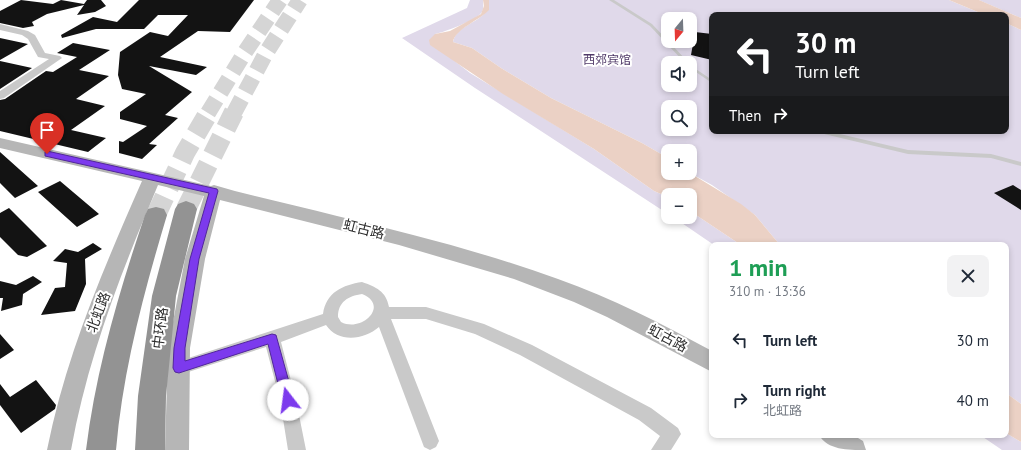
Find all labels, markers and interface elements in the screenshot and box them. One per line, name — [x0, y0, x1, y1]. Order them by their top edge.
north arrow — [661, 12, 697, 48]
map controls — [661, 12, 697, 224]
text: 30 m — [795, 24, 856, 61]
icon: left — [729, 28, 781, 80]
park label: 西郊宾馆 — [583, 52, 631, 67]
button: sound — [661, 56, 697, 92]
text: Turn left — [795, 60, 860, 83]
button: search — [661, 100, 697, 136]
icon: right — [769, 104, 791, 126]
text: Then — [729, 106, 761, 125]
pin — [30, 113, 64, 154]
icon: arrive — [36, 119, 58, 141]
button: + — [661, 144, 697, 180]
button: − — [661, 188, 697, 224]
street label: 虹古路 — [341, 215, 387, 243]
text: 1 min — [729, 252, 788, 283]
button: close — [947, 255, 989, 297]
text: 310 m · 13:36 — [729, 283, 806, 300]
street label: 北虹路 — [82, 289, 114, 335]
street label: 中环路 — [149, 306, 171, 350]
street label: 虹古路 — [645, 320, 691, 356]
icon: left — [729, 329, 751, 351]
text: Turn left — [763, 331, 817, 350]
text: 30 m — [956, 331, 989, 350]
position arrow — [267, 379, 309, 421]
text: Turn right — [763, 381, 826, 400]
icon: right — [729, 389, 751, 411]
text: 40 m — [956, 391, 989, 410]
text: 北虹路 — [763, 402, 802, 419]

